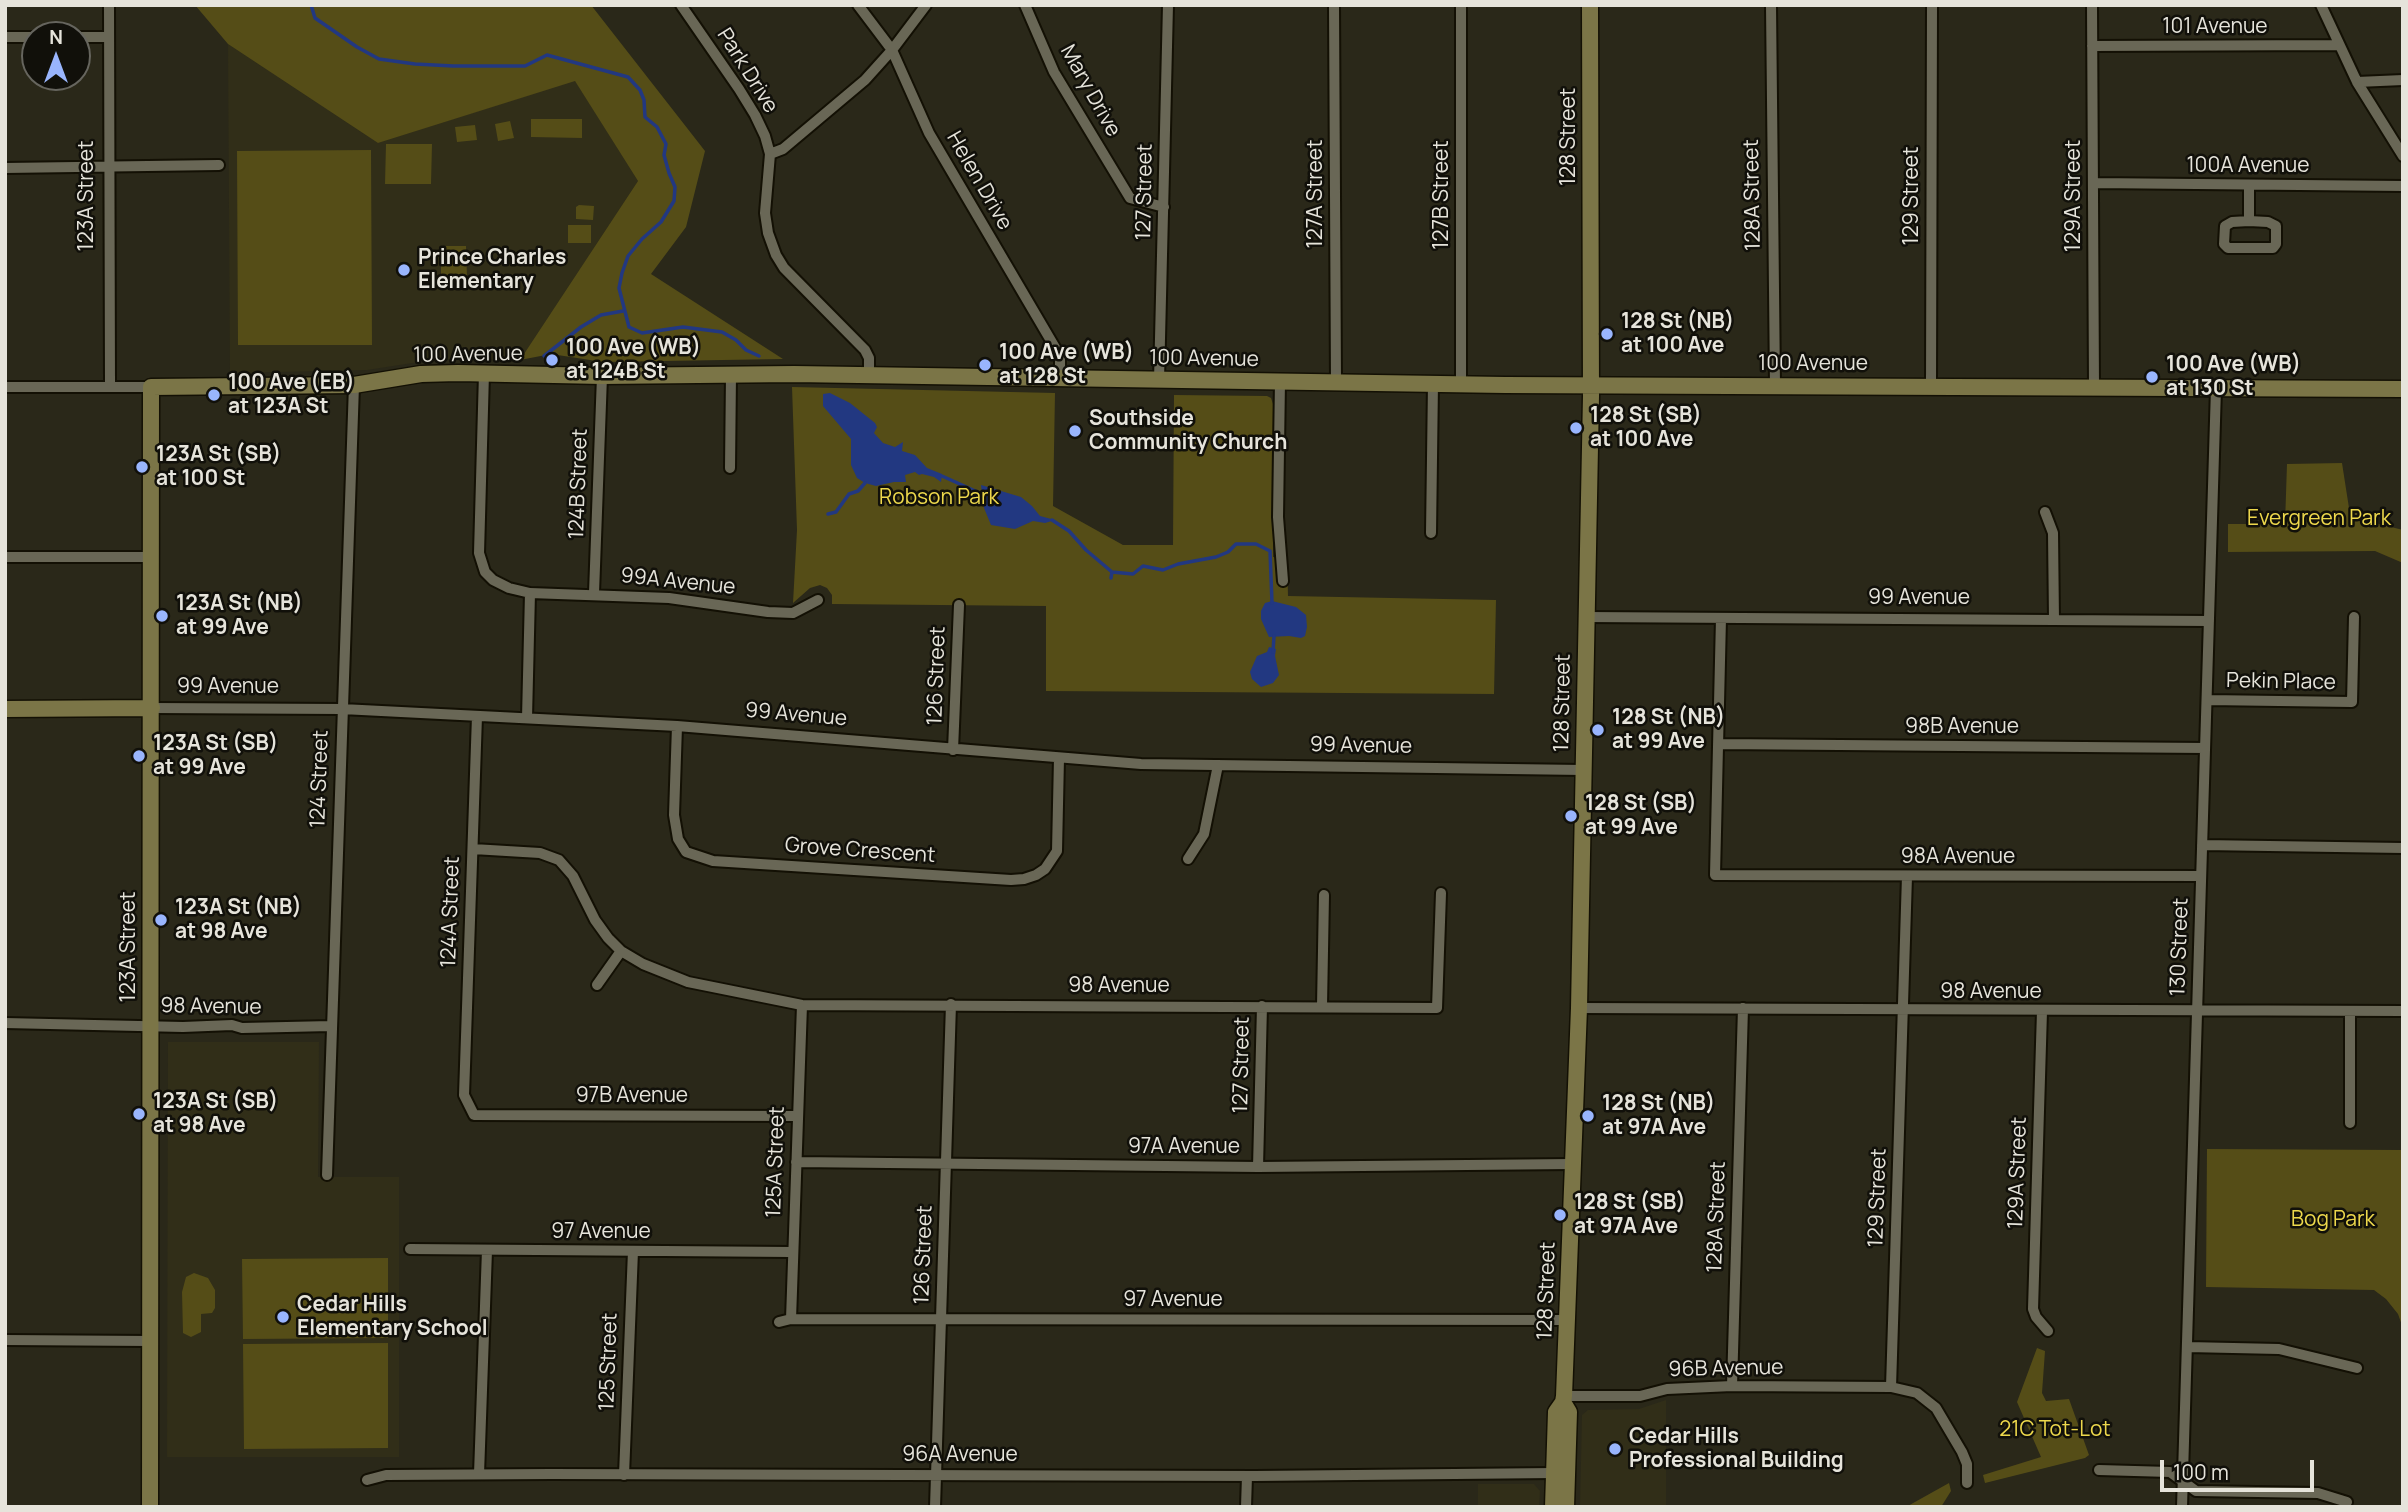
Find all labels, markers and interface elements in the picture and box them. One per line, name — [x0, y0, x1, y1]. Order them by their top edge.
street label: 101 Avenue — [2162, 14, 2268, 40]
north arrow — [21, 21, 91, 91]
text: N — [49, 24, 63, 50]
street label: Park Drive — [711, 24, 783, 118]
street label: Mary Drive — [1054, 41, 1126, 141]
street label: 128 Street — [1556, 88, 1582, 186]
street label: Helen Drive — [941, 127, 1017, 235]
street label: 127A Street — [1303, 139, 1329, 249]
street label: 128A Street — [1739, 139, 1767, 251]
street label: 127B Street — [1429, 140, 1455, 250]
street label: 129A Street — [2061, 140, 2087, 252]
street label: 123A Street — [74, 141, 100, 251]
street label: 127 Street — [1132, 143, 1158, 241]
street label: 129 Street — [1899, 146, 1925, 246]
street label: 100A Avenue — [2186, 153, 2310, 179]
place label: Prince Charles Elementary — [418, 245, 566, 295]
marker: Prince Charles Elementary — [396, 262, 412, 278]
place label: 128 St (NB) at 100 Ave — [1621, 309, 1734, 359]
marker: 128 St (NB) at 100 Ave — [1599, 326, 1615, 342]
place label: 100 Ave (WB) at 124B St — [566, 335, 701, 385]
place label: 100 Ave (WB) at 128 St — [999, 340, 1134, 390]
street label: 100 Avenue — [413, 341, 523, 369]
street label: 100 Avenue — [1149, 345, 1259, 373]
street label: 100 Avenue — [1758, 351, 1868, 377]
marker: 100 Ave (WB) at 124B St — [544, 352, 560, 368]
place label: 100 Ave (WB) at 130 St — [2166, 352, 2301, 402]
marker: 100 Ave (WB) at 128 St — [977, 357, 993, 373]
marker: 100 Ave (WB) at 130 St — [2144, 369, 2160, 385]
place label: 100 Ave (EB) at 123A St — [228, 370, 355, 420]
marker: 100 Ave (EB) at 123A St — [206, 387, 222, 403]
place label: 128 St (SB) at 100 Ave — [1590, 403, 1702, 453]
place label: Southside Community Church — [1089, 406, 1287, 456]
marker: 128 St (SB) at 100 Ave — [1568, 420, 1584, 436]
marker: Southside Community Church — [1067, 423, 1083, 439]
street label: 124B Street — [564, 428, 594, 540]
place label: 123A St (SB) at 100 St — [156, 442, 281, 492]
marker: 123A St (SB) at 100 St — [134, 459, 150, 475]
park label: Robson Park — [879, 485, 999, 511]
park label: Evergreen Park — [2247, 506, 2391, 532]
street label: 99A Avenue — [619, 563, 737, 601]
street label: 99 Avenue — [1868, 585, 1970, 611]
place label: 123A St (NB) at 99 Ave — [176, 591, 303, 641]
marker: 123A St (NB) at 99 Ave — [154, 608, 170, 624]
street label: 126 Street — [923, 626, 951, 726]
street label: 128 Street — [1550, 654, 1576, 752]
street label: Pekin Place — [2226, 668, 2336, 696]
street label: 99 Avenue — [177, 674, 279, 700]
street label: 99 Avenue — [744, 698, 848, 732]
place label: 128 St (NB) at 99 Ave — [1612, 705, 1725, 755]
street label: 98B Avenue — [1905, 714, 2019, 740]
marker: 128 St (NB) at 99 Ave — [1590, 722, 1606, 738]
street label: 124 Street — [306, 730, 334, 828]
place label: 123A St (SB) at 99 Ave — [153, 731, 278, 781]
street label: 99 Avenue — [1310, 733, 1412, 759]
marker: 123A St (SB) at 99 Ave — [131, 748, 147, 764]
place label: 128 St (SB) at 99 Ave — [1585, 791, 1697, 841]
marker: 128 St (SB) at 99 Ave — [1563, 808, 1579, 824]
street label: Grove Crescent — [784, 833, 936, 869]
street label: 98A Avenue — [1901, 844, 2015, 870]
street label: 124A Street — [436, 856, 466, 968]
street label: 123A Street — [116, 892, 142, 1002]
place label: 123A St (NB) at 98 Ave — [175, 895, 302, 945]
street label: 130 Street — [2166, 897, 2194, 997]
marker: 123A St (NB) at 98 Ave — [153, 912, 169, 928]
street label: 98 Avenue — [1068, 973, 1170, 999]
street label: 98 Avenue — [1940, 979, 2042, 1005]
street label: 98 Avenue — [160, 994, 262, 1020]
street label: 127 Street — [1229, 1016, 1255, 1114]
street label: 97B Avenue — [576, 1083, 688, 1109]
place label: 123A St (SB) at 98 Ave — [153, 1089, 278, 1139]
place label: 128 St (NB) at 97A Ave — [1602, 1091, 1715, 1141]
marker: 123A St (SB) at 98 Ave — [131, 1106, 147, 1122]
street label: 125A Street — [761, 1106, 791, 1218]
marker: 128 St (NB) at 97A Ave — [1580, 1108, 1596, 1124]
street label: 129A Street — [2003, 1116, 2033, 1230]
street label: 97A Avenue — [1128, 1134, 1240, 1160]
street label: 129 Street — [1864, 1148, 1892, 1248]
street label: 128A Street — [1702, 1161, 1732, 1273]
place label: 128 St (SB) at 97A Ave — [1574, 1190, 1686, 1240]
street label: 126 Street — [910, 1205, 938, 1305]
marker: 128 St (SB) at 97A Ave — [1552, 1207, 1568, 1223]
park label: Bog Park — [2291, 1207, 2375, 1233]
street label: 97 Avenue — [551, 1219, 651, 1245]
street label: 128 Street — [1533, 1241, 1561, 1341]
street label: 97 Avenue — [1123, 1287, 1223, 1313]
place label: Cedar Hills Elementary School — [297, 1292, 488, 1342]
marker: Cedar Hills Elementary School — [275, 1309, 291, 1325]
street label: 125 Street — [595, 1313, 623, 1411]
street label: 96B Avenue — [1668, 1355, 1784, 1383]
park label: 21C Tot-Lot — [1999, 1417, 2111, 1443]
place label: Cedar Hills Professional Building — [1629, 1424, 1844, 1474]
marker: Cedar Hills Professional Building — [1607, 1441, 1623, 1457]
street label: 96A Avenue — [902, 1442, 1018, 1468]
scale bar — [2163, 1446, 2317, 1490]
text: 100 m — [2173, 1458, 2229, 1486]

